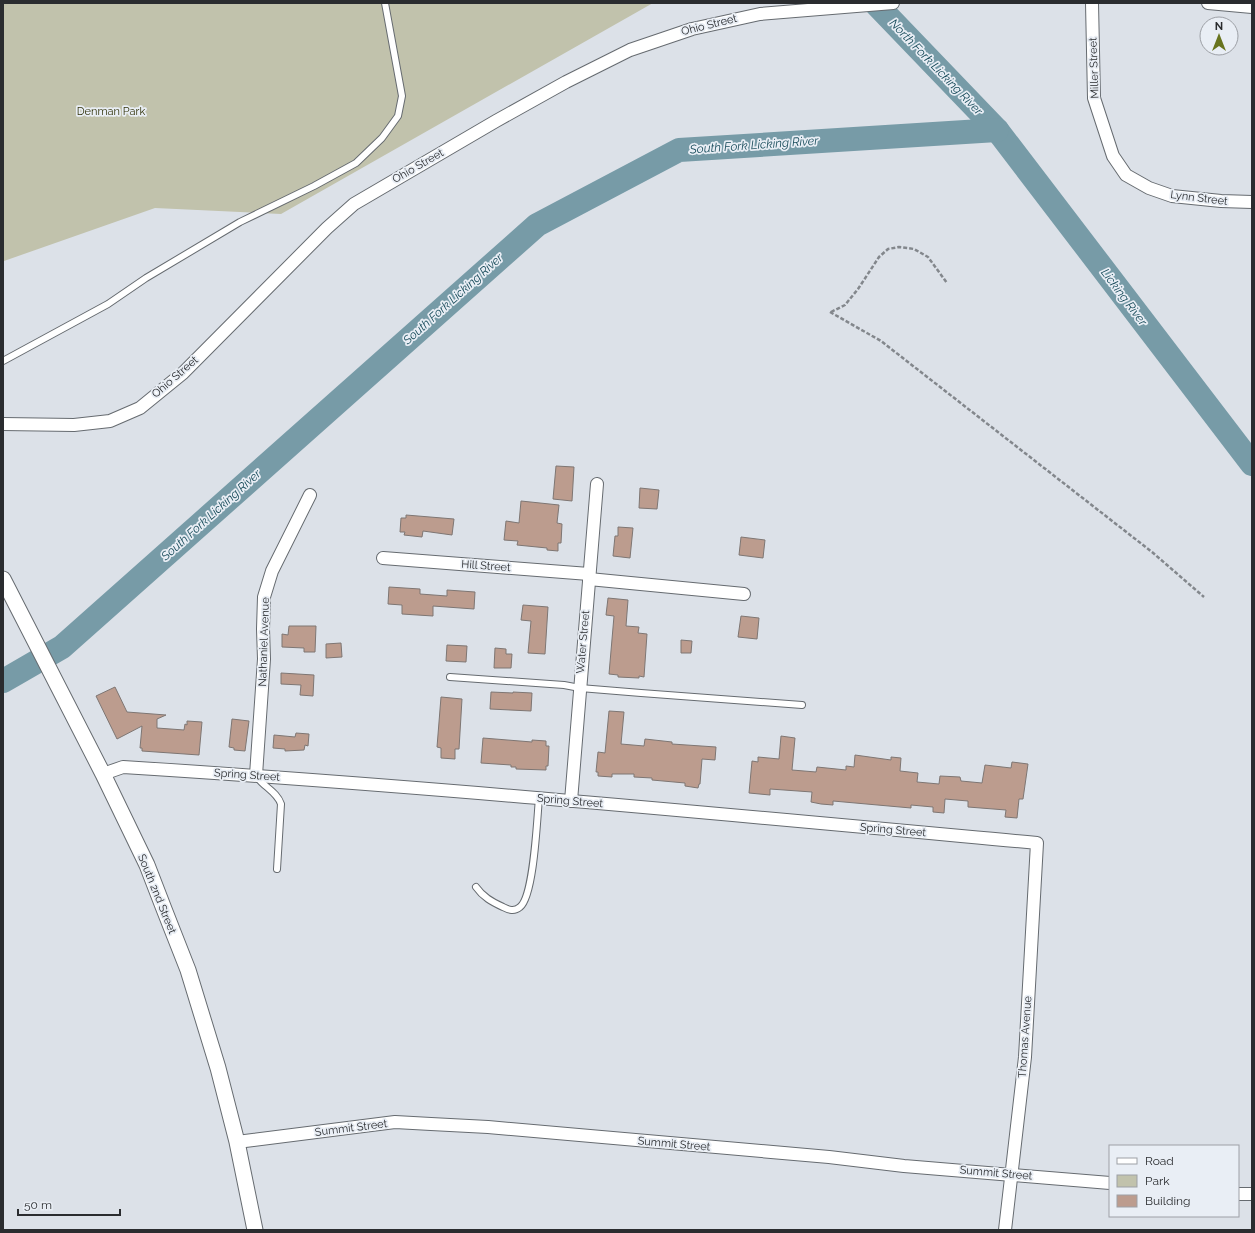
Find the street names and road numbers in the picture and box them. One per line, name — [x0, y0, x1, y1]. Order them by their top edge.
street label: Ohio Street — [680, 12, 738, 38]
street label: Miller Street — [1086, 37, 1102, 99]
street label: Ohio Street — [390, 146, 446, 186]
street label: Lynn Street — [1170, 188, 1229, 208]
street label: Ohio Street — [149, 353, 201, 401]
street label: Hill Street — [461, 558, 511, 574]
street label: Nathaniel Avenue — [256, 597, 272, 687]
street label: Water Street — [574, 609, 592, 674]
street label: Spring Street — [214, 766, 281, 784]
street label: Spring Street — [536, 792, 604, 810]
street label: Spring Street — [859, 821, 927, 839]
street label: South 2nd Street — [135, 852, 179, 936]
street label: Thomas Avenue — [1016, 995, 1034, 1078]
street label: Summit Street — [314, 1117, 388, 1139]
street label: Summit Street — [637, 1134, 711, 1154]
street label: Summit Street — [959, 1163, 1033, 1183]

